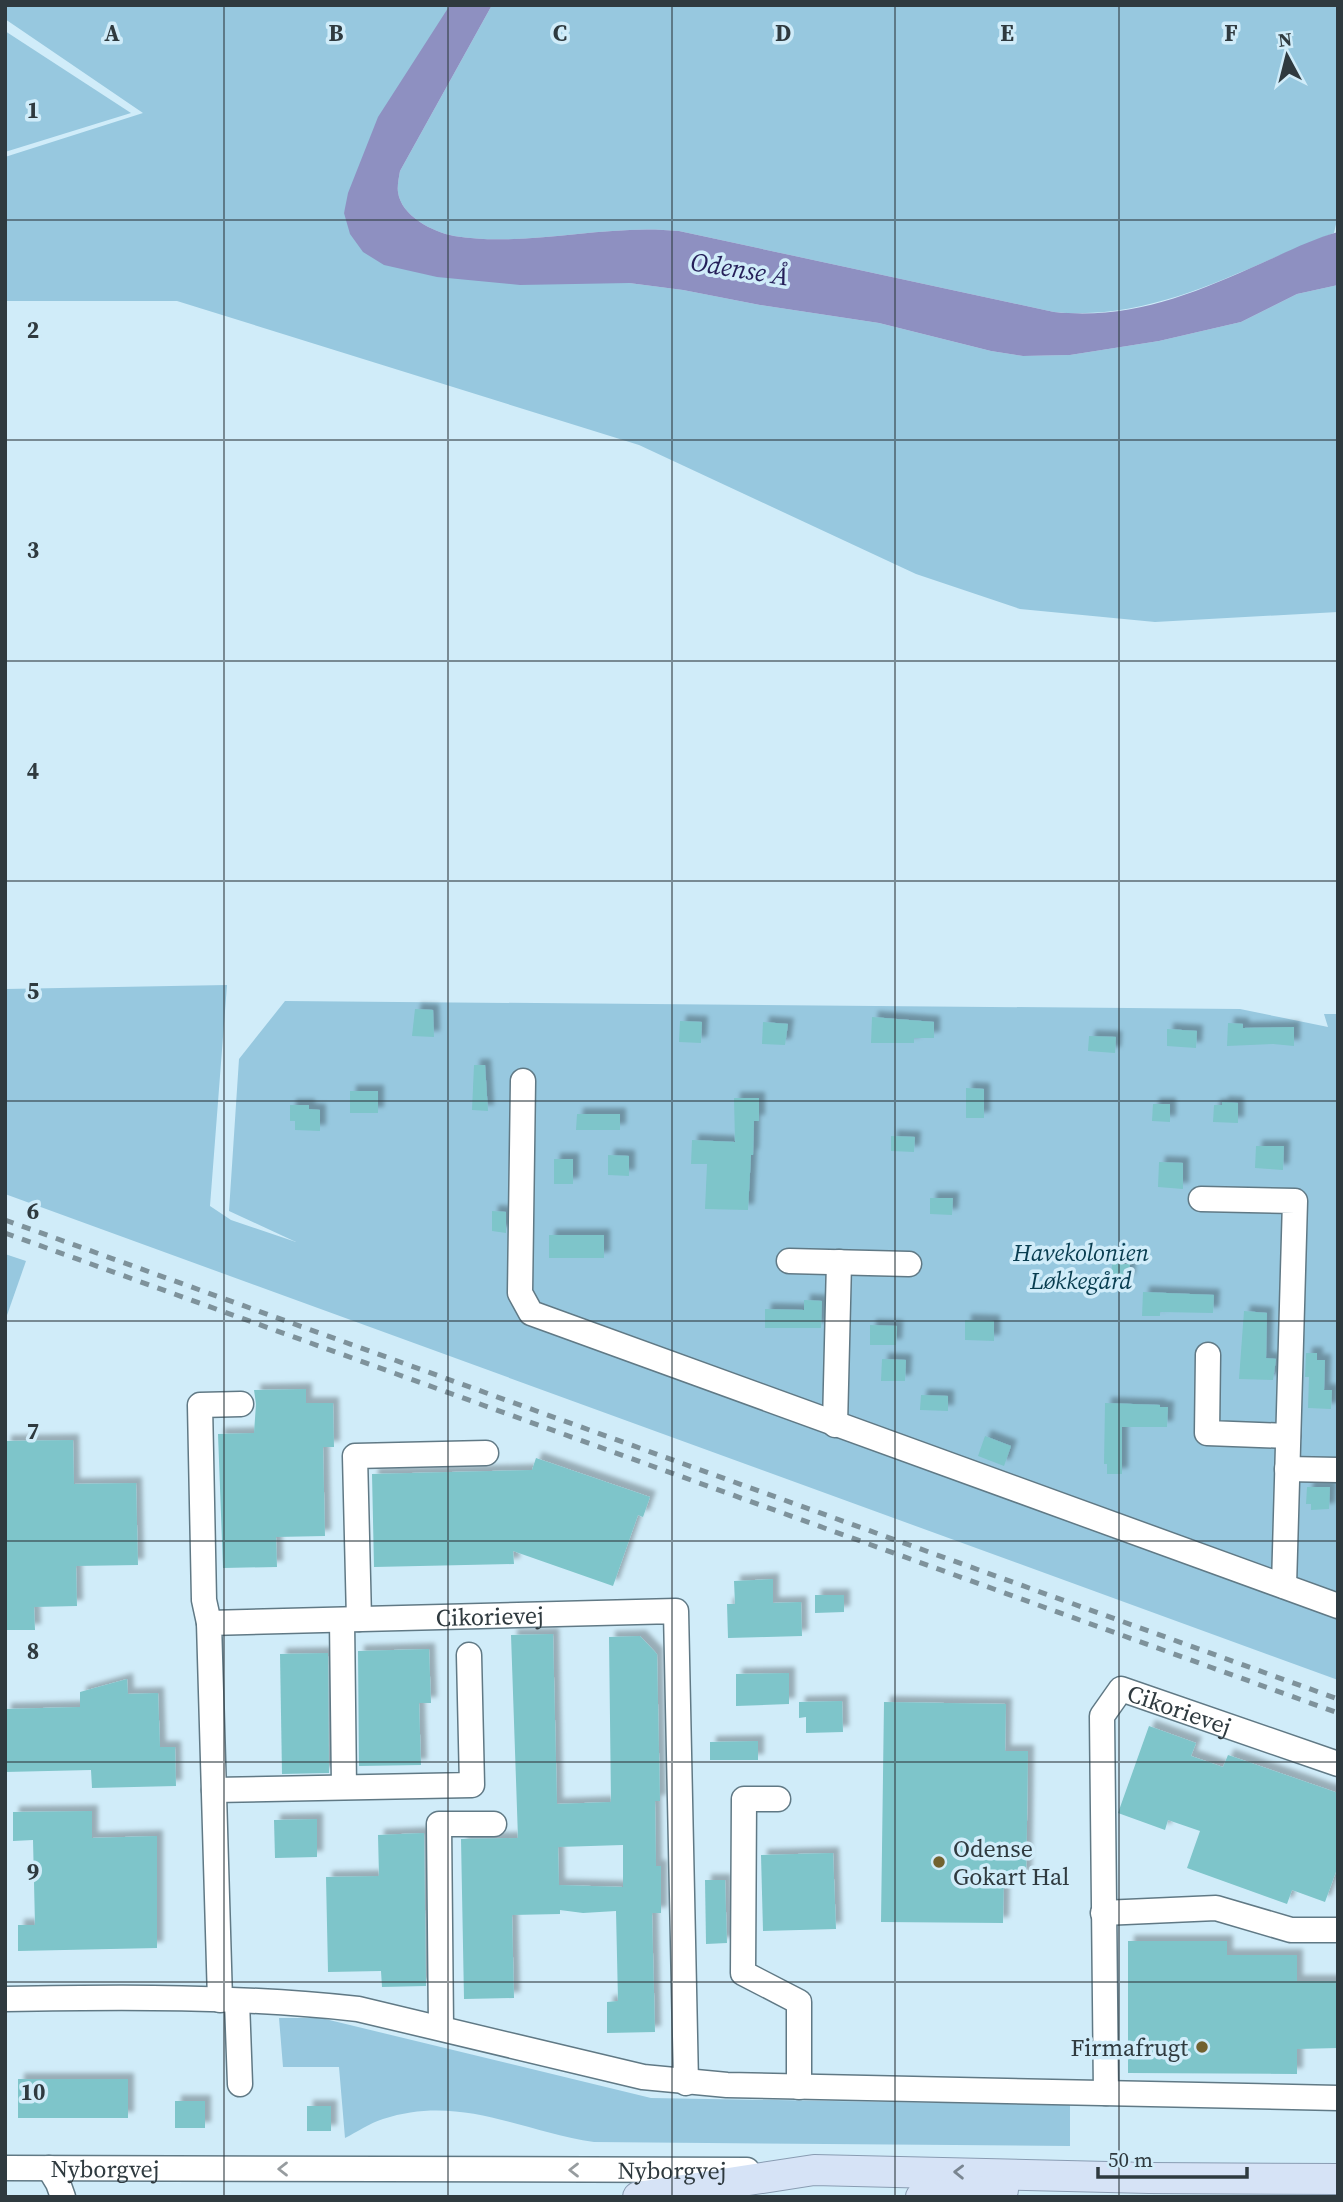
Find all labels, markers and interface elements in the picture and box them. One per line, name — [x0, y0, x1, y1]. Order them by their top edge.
text: A — [104, 17, 120, 49]
text: B — [329, 17, 344, 49]
text: C — [553, 17, 567, 49]
text: D — [775, 17, 791, 49]
text: E — [1000, 17, 1014, 49]
text: F — [1224, 17, 1238, 49]
north arrow — [1252, 21, 1322, 91]
text: N — [1276, 25, 1294, 53]
text: 1 — [27, 94, 39, 126]
water label: Odense Å — [688, 243, 792, 295]
text: 2 — [27, 314, 39, 346]
text: 3 — [27, 534, 39, 566]
text: 4 — [27, 755, 39, 787]
text: 5 — [27, 975, 39, 1007]
text: 6 — [27, 1195, 39, 1227]
park label: Havekolonien Løkkegård — [1012, 1236, 1149, 1297]
text: 7 — [27, 1415, 39, 1447]
street label: Cikorievej — [435, 1598, 544, 1634]
text: 8 — [27, 1635, 39, 1667]
street label: Cikorievej — [1123, 1676, 1236, 1742]
place label: Odense Gokart Hal — [953, 1832, 1069, 1893]
marker: Odense Gokart Hal — [931, 1854, 947, 1870]
text: 9 — [27, 1856, 39, 1888]
place label: Firmafrugt — [1071, 2031, 1188, 2064]
marker: Firmafrugt — [1194, 2039, 1210, 2055]
text: 10 — [21, 2076, 45, 2108]
scale bar — [1098, 2136, 1247, 2180]
text: 50 m — [1108, 2145, 1153, 2174]
street label: Nyborgvej — [50, 2152, 160, 2185]
street label: Nyborgvej — [617, 2153, 727, 2186]
one-way arrow — [278, 2161, 288, 2177]
one-way arrow — [568, 2162, 579, 2178]
one-way arrow — [953, 2164, 964, 2180]

